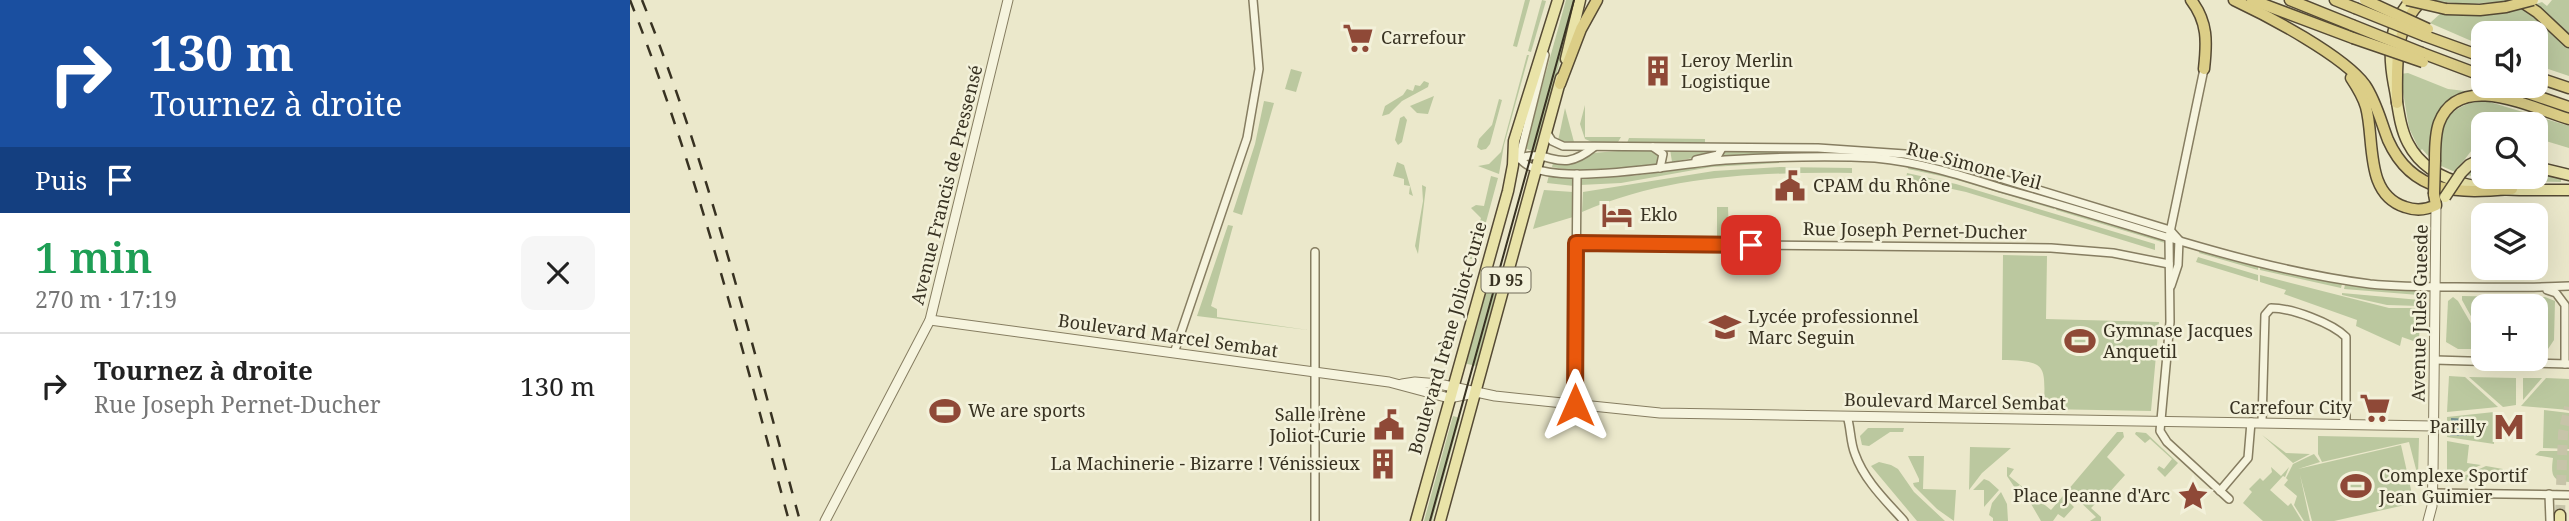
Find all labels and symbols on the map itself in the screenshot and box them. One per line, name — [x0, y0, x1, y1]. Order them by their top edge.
supermarket icon: Carrefour — [1341, 21, 1375, 55]
place label: Carrefour — [1381, 25, 1466, 49]
place label: Leroy Merlin Logistique — [1681, 48, 1794, 93]
building icon: Leroy Merlin Logistique — [1641, 54, 1675, 88]
street label: Avenue Francis de Pressensé — [905, 62, 987, 307]
street label: Rue Simone Veil — [1904, 136, 2045, 195]
public building icon: CPAM du Rhône — [1773, 169, 1807, 203]
place label: CPAM du Rhône — [1813, 173, 1950, 197]
hotel icon: Eklo — [1600, 198, 1634, 232]
place label: Eklo — [1640, 202, 1678, 226]
pin — [1721, 215, 1781, 275]
street label: Rue Joseph Pernet-Ducher — [1803, 216, 2028, 244]
street label: Boulevard Irène Joliot-Curie — [1402, 219, 1492, 457]
street label: Avenue Jules Guesde — [2405, 224, 2433, 402]
road number: D 95 — [1482, 268, 1530, 292]
place label: Lycée professionnel Marc Seguin — [1748, 304, 1919, 349]
street label: Boulevard Marcel Sembat — [1057, 308, 1280, 362]
school or university icon: Lycée professionnel Marc Seguin — [1708, 310, 1742, 344]
place label: Gymnase Jacques Anquetil — [2103, 318, 2253, 363]
sports icon: Gymnase Jacques Anquetil — [2063, 324, 2097, 358]
position arrow — [1538, 368, 1612, 442]
street label: Boulevard Marcel Sembat — [1844, 387, 2066, 415]
supermarket icon: Carrefour City — [2358, 391, 2392, 425]
sports icon: We are sports — [928, 394, 962, 428]
place label: Carrefour City — [2229, 395, 2353, 419]
place label: We are sports — [968, 398, 1086, 422]
place label: Salle Irène Joliot-Curie — [1268, 402, 1366, 447]
public building icon: Salle Irène Joliot-Curie — [1372, 408, 1406, 442]
metro station icon: Parilly — [2492, 410, 2526, 444]
place label: Parilly — [2429, 414, 2487, 438]
building icon: La Machinerie - Bizarre ! Vénissieux — [1366, 447, 1400, 481]
place label: La Machinerie - Bizarre ! Vénissieux — [1051, 451, 1361, 475]
place label: Complexe Sportif Jean Guimier — [2378, 463, 2528, 508]
sports icon: Complexe Sportif Jean Guimier — [2339, 469, 2373, 503]
place icon: Place Jeanne d'Arc — [2176, 479, 2210, 513]
place label: Place Jeanne d'Arc — [2013, 483, 2170, 507]

